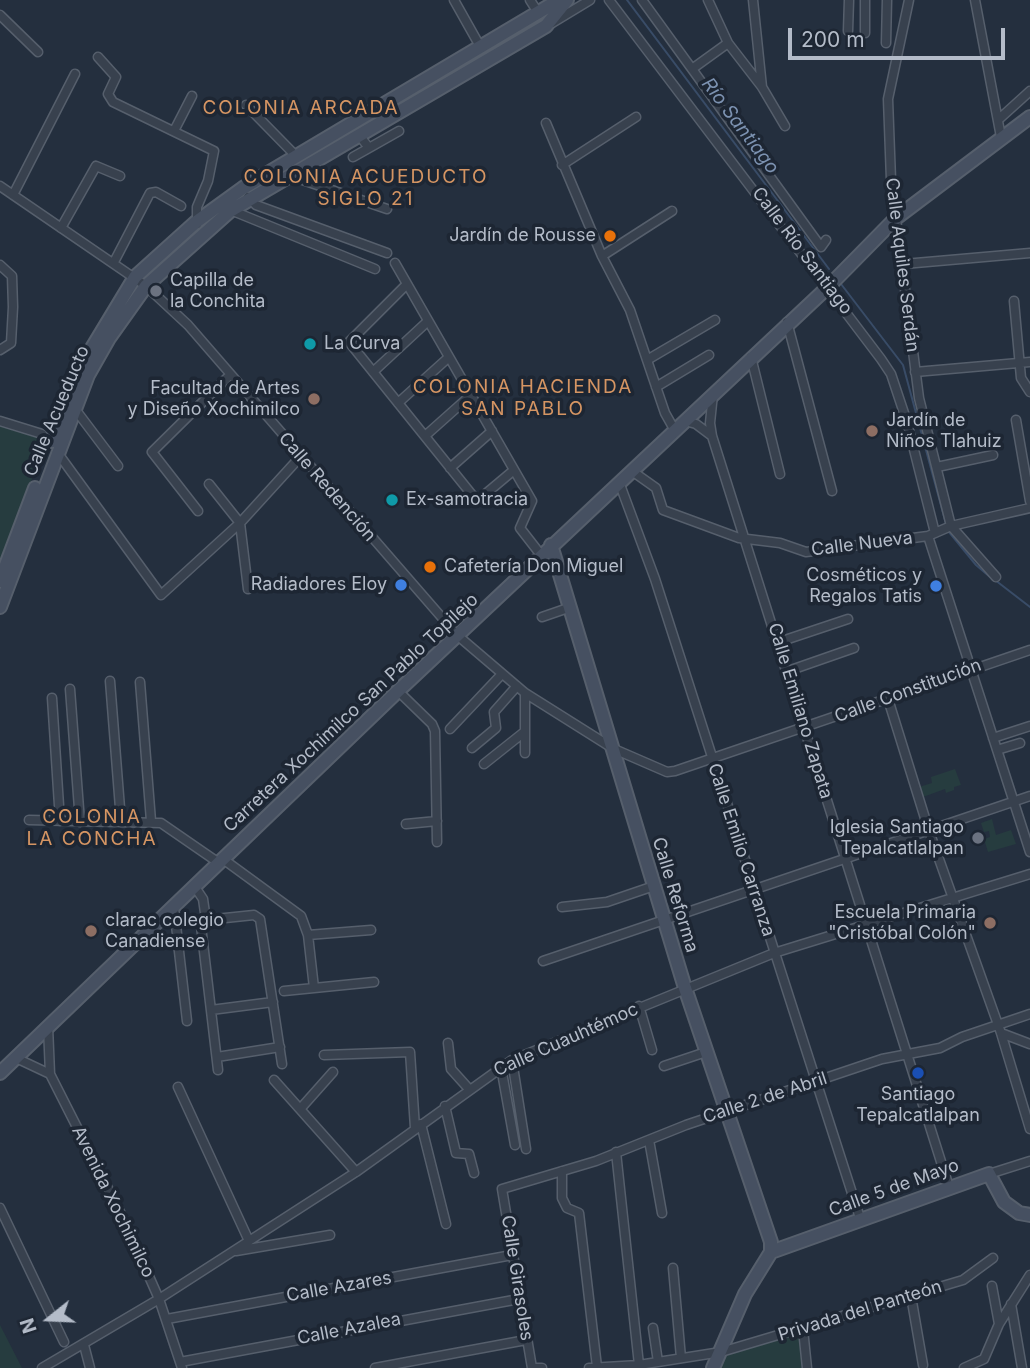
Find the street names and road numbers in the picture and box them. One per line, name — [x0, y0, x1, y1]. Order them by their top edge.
street label: Calle Aquiles Serdán — [881, 177, 923, 353]
street label: Calle Río Santiago — [747, 183, 857, 319]
street label: Calle Acueducto — [20, 342, 94, 480]
street label: Calle Redención — [274, 428, 380, 546]
street label: Calle Nueva — [810, 527, 914, 561]
street label: Carretera Xochimilco San Pablo Topilejo — [219, 589, 483, 837]
street label: Calle Emiliano Zapata — [763, 621, 837, 801]
street label: Calle Constitución — [832, 654, 984, 728]
street label: Calle Emilio Carranza — [703, 761, 779, 939]
street label: Calle Reforma — [647, 835, 703, 955]
street label: Calle Cuauhtémoc — [490, 998, 642, 1082]
street label: Calle 2 de Abril — [700, 1068, 830, 1128]
street label: Avenida Xochimilco — [67, 1123, 159, 1281]
street label: Calle 5 de Mayo — [826, 1154, 962, 1222]
street label: Calle Girasoles — [496, 1214, 538, 1342]
street label: Calle Azares — [285, 1267, 393, 1307]
street label: Privada del Panteón — [776, 1276, 944, 1346]
street label: Calle Azalea — [295, 1308, 403, 1350]

